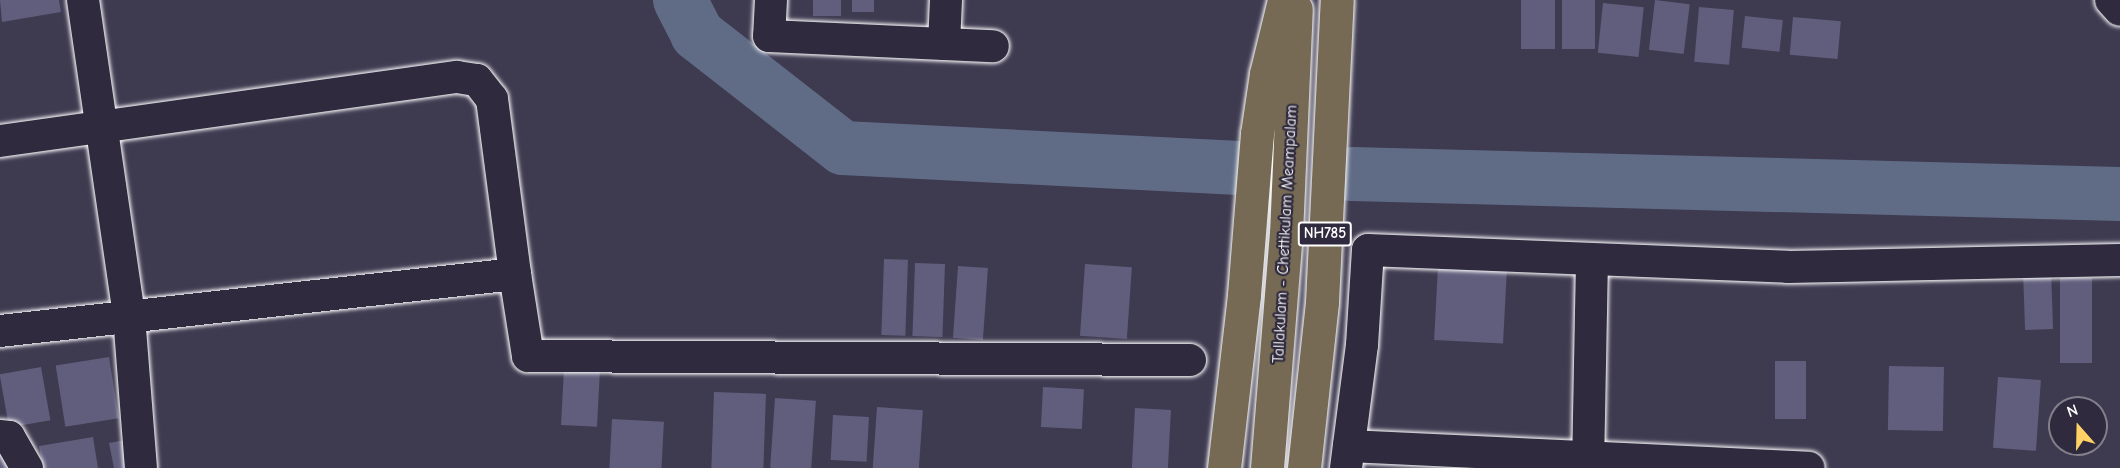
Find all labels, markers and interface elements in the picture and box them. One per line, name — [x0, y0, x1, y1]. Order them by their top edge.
street label: Tallakulam - Chettikulam Meampalam — [1269, 104, 1301, 364]
road number: NH785 — [1296, 222, 1354, 246]
north arrow — [2048, 396, 2108, 456]
text: N — [2065, 401, 2081, 421]

